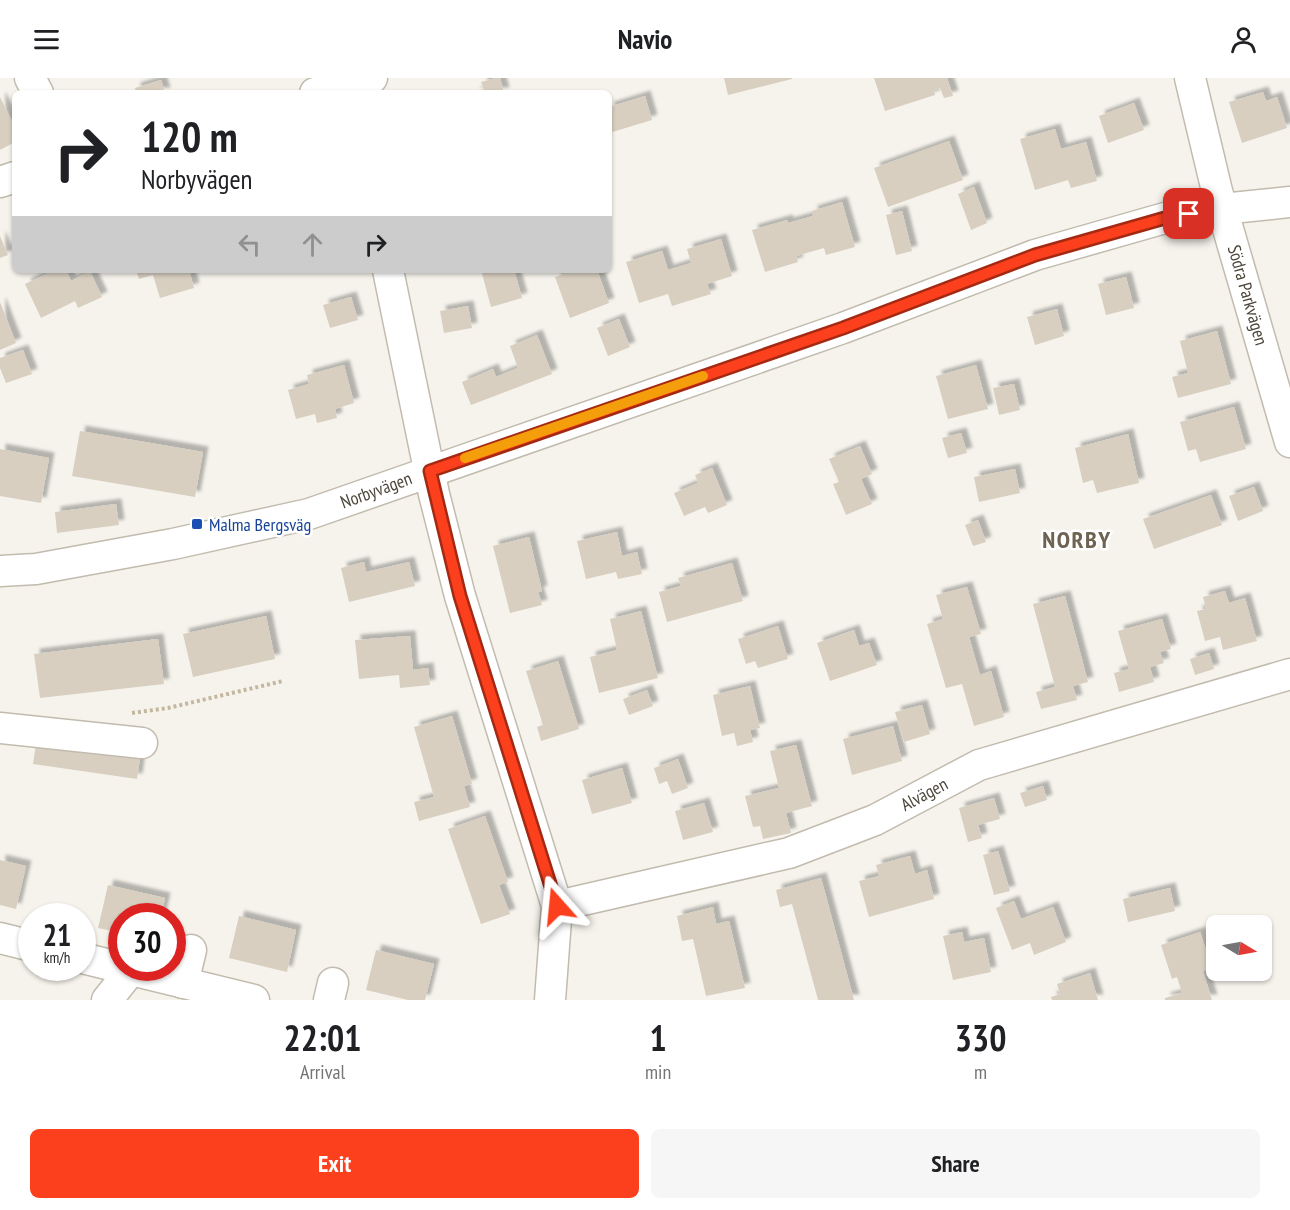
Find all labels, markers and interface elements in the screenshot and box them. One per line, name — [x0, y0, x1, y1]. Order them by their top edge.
text: Navio — [618, 22, 672, 56]
icon: menu — [30, 23, 63, 56]
icon: person — [1227, 23, 1260, 56]
text: 120 m — [141, 109, 238, 164]
icon: right — [42, 114, 120, 192]
text: Norbyvägen — [141, 162, 252, 196]
pin — [1163, 188, 1214, 239]
icon: arrive — [1172, 197, 1205, 230]
icon: left — [233, 228, 266, 261]
icon: ahead — [296, 228, 329, 261]
icon: right — [359, 228, 392, 261]
street label: Södra Parkvägen — [1223, 242, 1273, 348]
street label: Norbyvägen — [337, 466, 415, 514]
place label: Malma Bergsväg — [209, 513, 311, 536]
marker: Malma Bergsväg — [190, 517, 204, 531]
district label: NORBY — [1042, 524, 1112, 555]
street label: Alvägen — [897, 772, 951, 816]
position arrow — [525, 874, 589, 938]
speed limit sign: 30 — [108, 903, 186, 981]
text: 21 — [43, 915, 71, 954]
north arrow — [1206, 915, 1272, 981]
map controls — [1206, 915, 1272, 981]
text: km/h — [44, 948, 70, 967]
text: 22:01 — [284, 1014, 361, 1061]
text: 1 — [649, 1014, 667, 1061]
text: 330 — [955, 1014, 1006, 1061]
text: Arrival — [300, 1059, 345, 1085]
text: min — [645, 1059, 671, 1085]
text: m — [974, 1059, 987, 1085]
button: Exit — [30, 1129, 639, 1198]
button: Share — [651, 1129, 1260, 1198]

